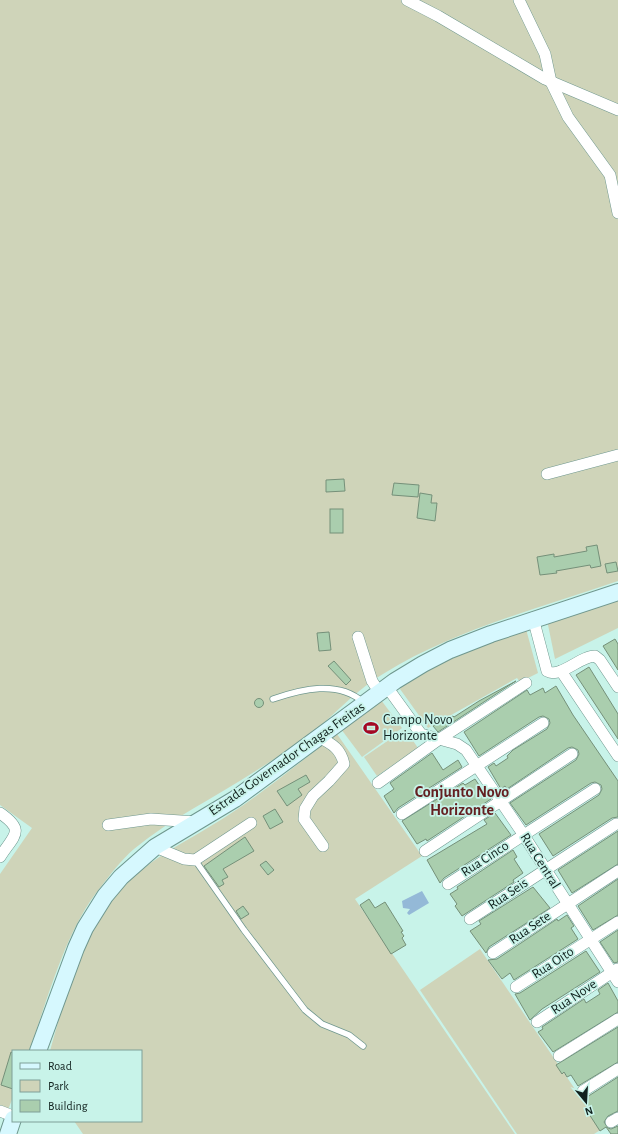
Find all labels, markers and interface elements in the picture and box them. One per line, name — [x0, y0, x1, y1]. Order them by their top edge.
street label: Estrada Governador Chagas Freitas — [206, 700, 368, 818]
place label: Campo Novo Horizonte — [383, 713, 453, 743]
sports icon: Campo Novo Horizonte — [362, 719, 380, 737]
district label: Conjunto Novo Horizonte — [415, 784, 509, 818]
street label: Rua Central — [517, 831, 563, 891]
street label: Rua Cinco — [459, 838, 511, 879]
street label: Rua Seis — [486, 876, 530, 912]
street label: Rua Sete — [507, 909, 553, 947]
street label: Rua Oito — [530, 944, 577, 982]
street label: Rua Nove — [549, 977, 599, 1017]
legend — [12, 1050, 142, 1122]
text: Road — [48, 1060, 72, 1072]
text: Park — [48, 1080, 69, 1092]
north arrow — [566, 1082, 606, 1122]
text: Building — [48, 1100, 88, 1112]
text: N — [584, 1105, 594, 1117]

